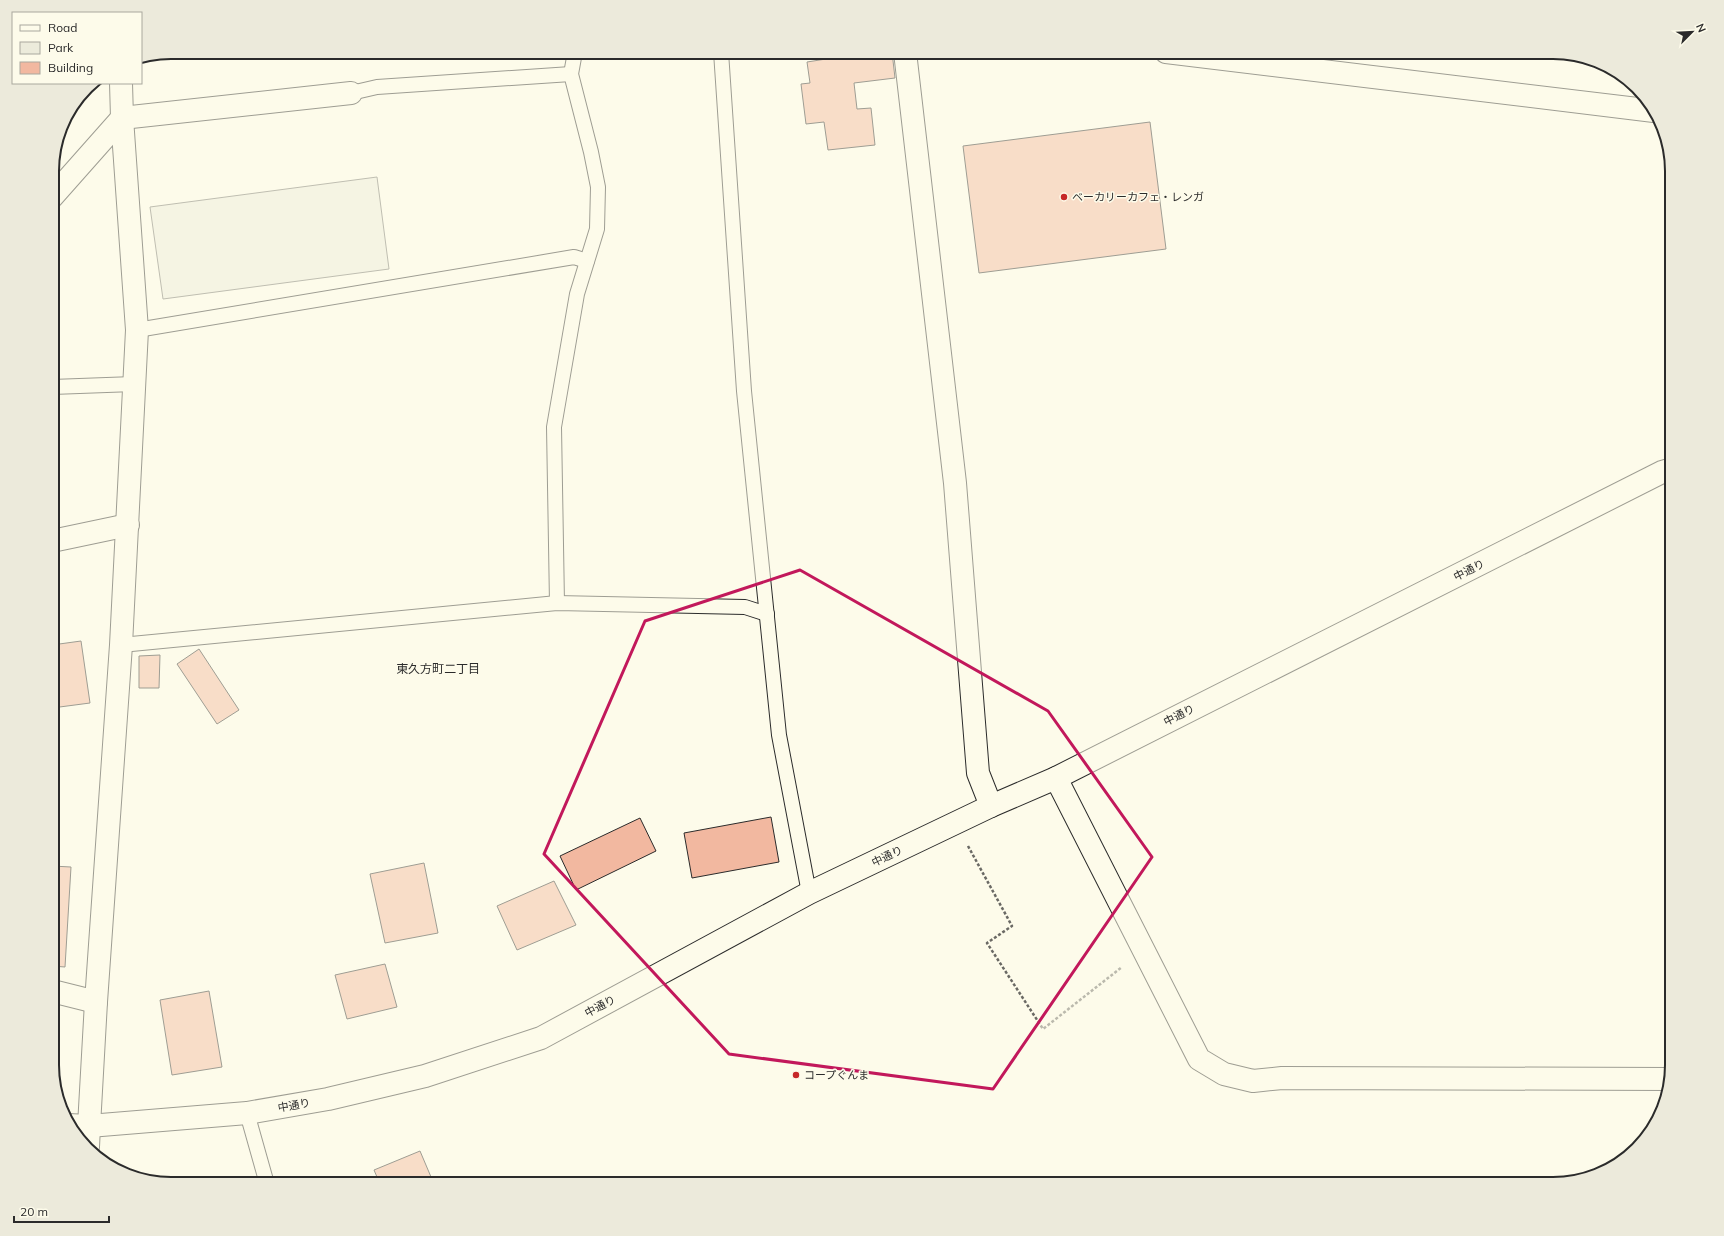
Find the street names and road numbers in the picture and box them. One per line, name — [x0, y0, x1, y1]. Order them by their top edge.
street label: 中通り — [1451, 556, 1487, 584]
street label: 中通り — [1161, 701, 1197, 729]
street label: 中通り — [869, 842, 905, 870]
street label: 中通り — [582, 992, 618, 1020]
street label: 中通り — [277, 1095, 311, 1115]

